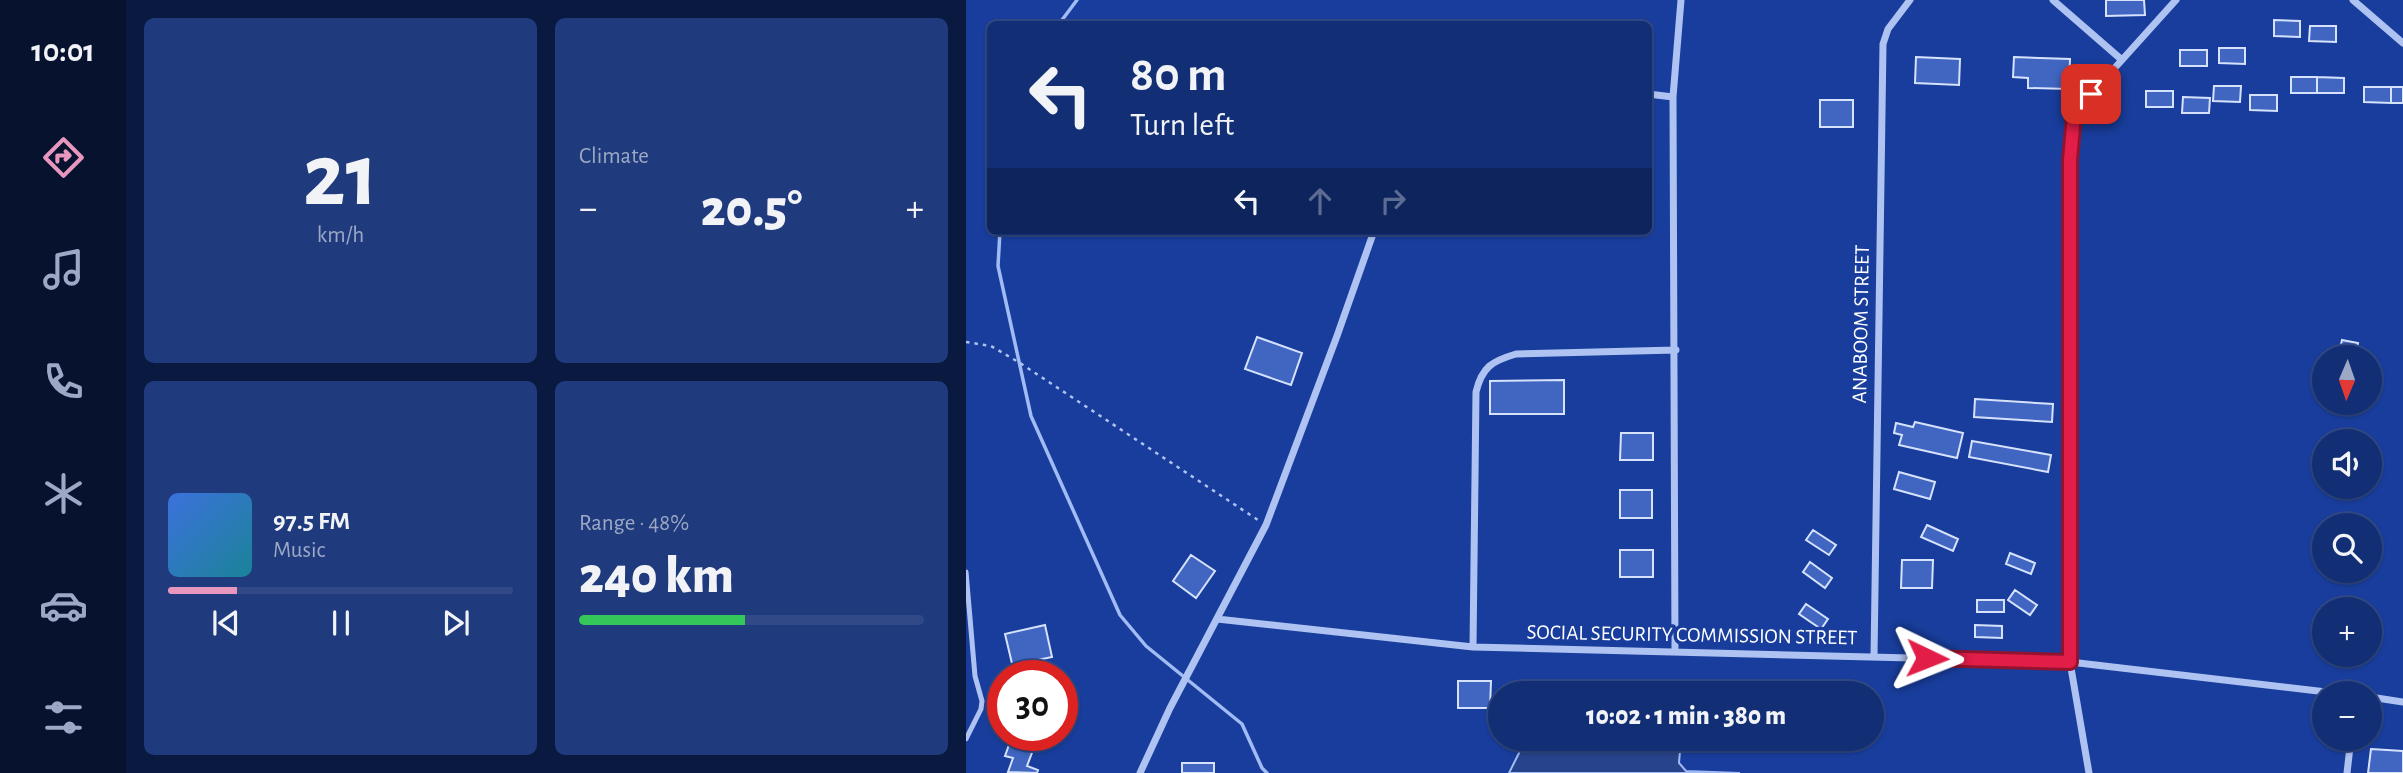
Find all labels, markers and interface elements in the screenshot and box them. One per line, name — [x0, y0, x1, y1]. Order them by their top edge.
text: 10:01 — [31, 35, 95, 67]
icon: left — [1015, 49, 1106, 140]
text: 80 m — [1130, 51, 1227, 100]
pin — [2061, 64, 2121, 124]
icon: arrive — [2072, 75, 2110, 113]
text: Turn left — [1130, 109, 1234, 141]
text: 21 — [303, 131, 378, 222]
icon: directions — [39, 133, 88, 182]
text: Climate — [579, 145, 649, 168]
icon: left — [1228, 182, 1266, 220]
icon: ahead — [1301, 182, 1339, 220]
icon: right — [1374, 182, 1412, 220]
text: 20.5° — [701, 183, 802, 235]
text: − — [579, 190, 597, 228]
text: + — [906, 190, 924, 228]
text: km/h — [317, 224, 364, 247]
icon: music — [39, 245, 88, 294]
street label: ANABOOM STREET — [1849, 245, 1873, 403]
north arrow — [2312, 345, 2382, 415]
map controls — [2312, 345, 2382, 751]
icon: phone — [39, 357, 88, 406]
button: sound — [2312, 429, 2382, 499]
icon: climate — [39, 469, 88, 518]
text: 97.5 FM — [273, 508, 350, 534]
text: Range · 48% — [579, 512, 689, 535]
button: search — [2312, 513, 2382, 583]
text: Music — [273, 539, 325, 562]
text: 240 km — [579, 550, 734, 602]
icon: car — [39, 581, 88, 630]
button: + — [2312, 597, 2382, 667]
icon: previous — [207, 604, 245, 642]
icon: pause — [322, 604, 360, 642]
icon: next — [437, 604, 475, 642]
position arrow — [1890, 621, 1964, 695]
street label: SOCIAL SECURITY COMMISSION STREET — [1526, 622, 1858, 648]
speed limit sign: 30 — [987, 660, 1078, 751]
button: − — [2312, 681, 2382, 751]
icon: filters — [39, 693, 88, 742]
text: 10:02 · 1 min · 380 m — [1586, 703, 1786, 729]

